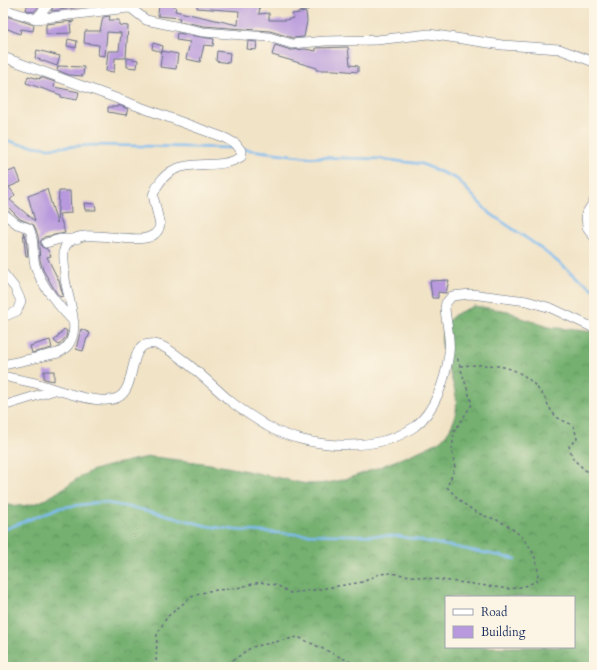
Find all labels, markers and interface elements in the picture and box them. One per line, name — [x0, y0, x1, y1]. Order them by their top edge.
legend — [445, 596, 575, 648]
text: Road — [481, 604, 508, 620]
text: Building — [481, 624, 526, 640]

